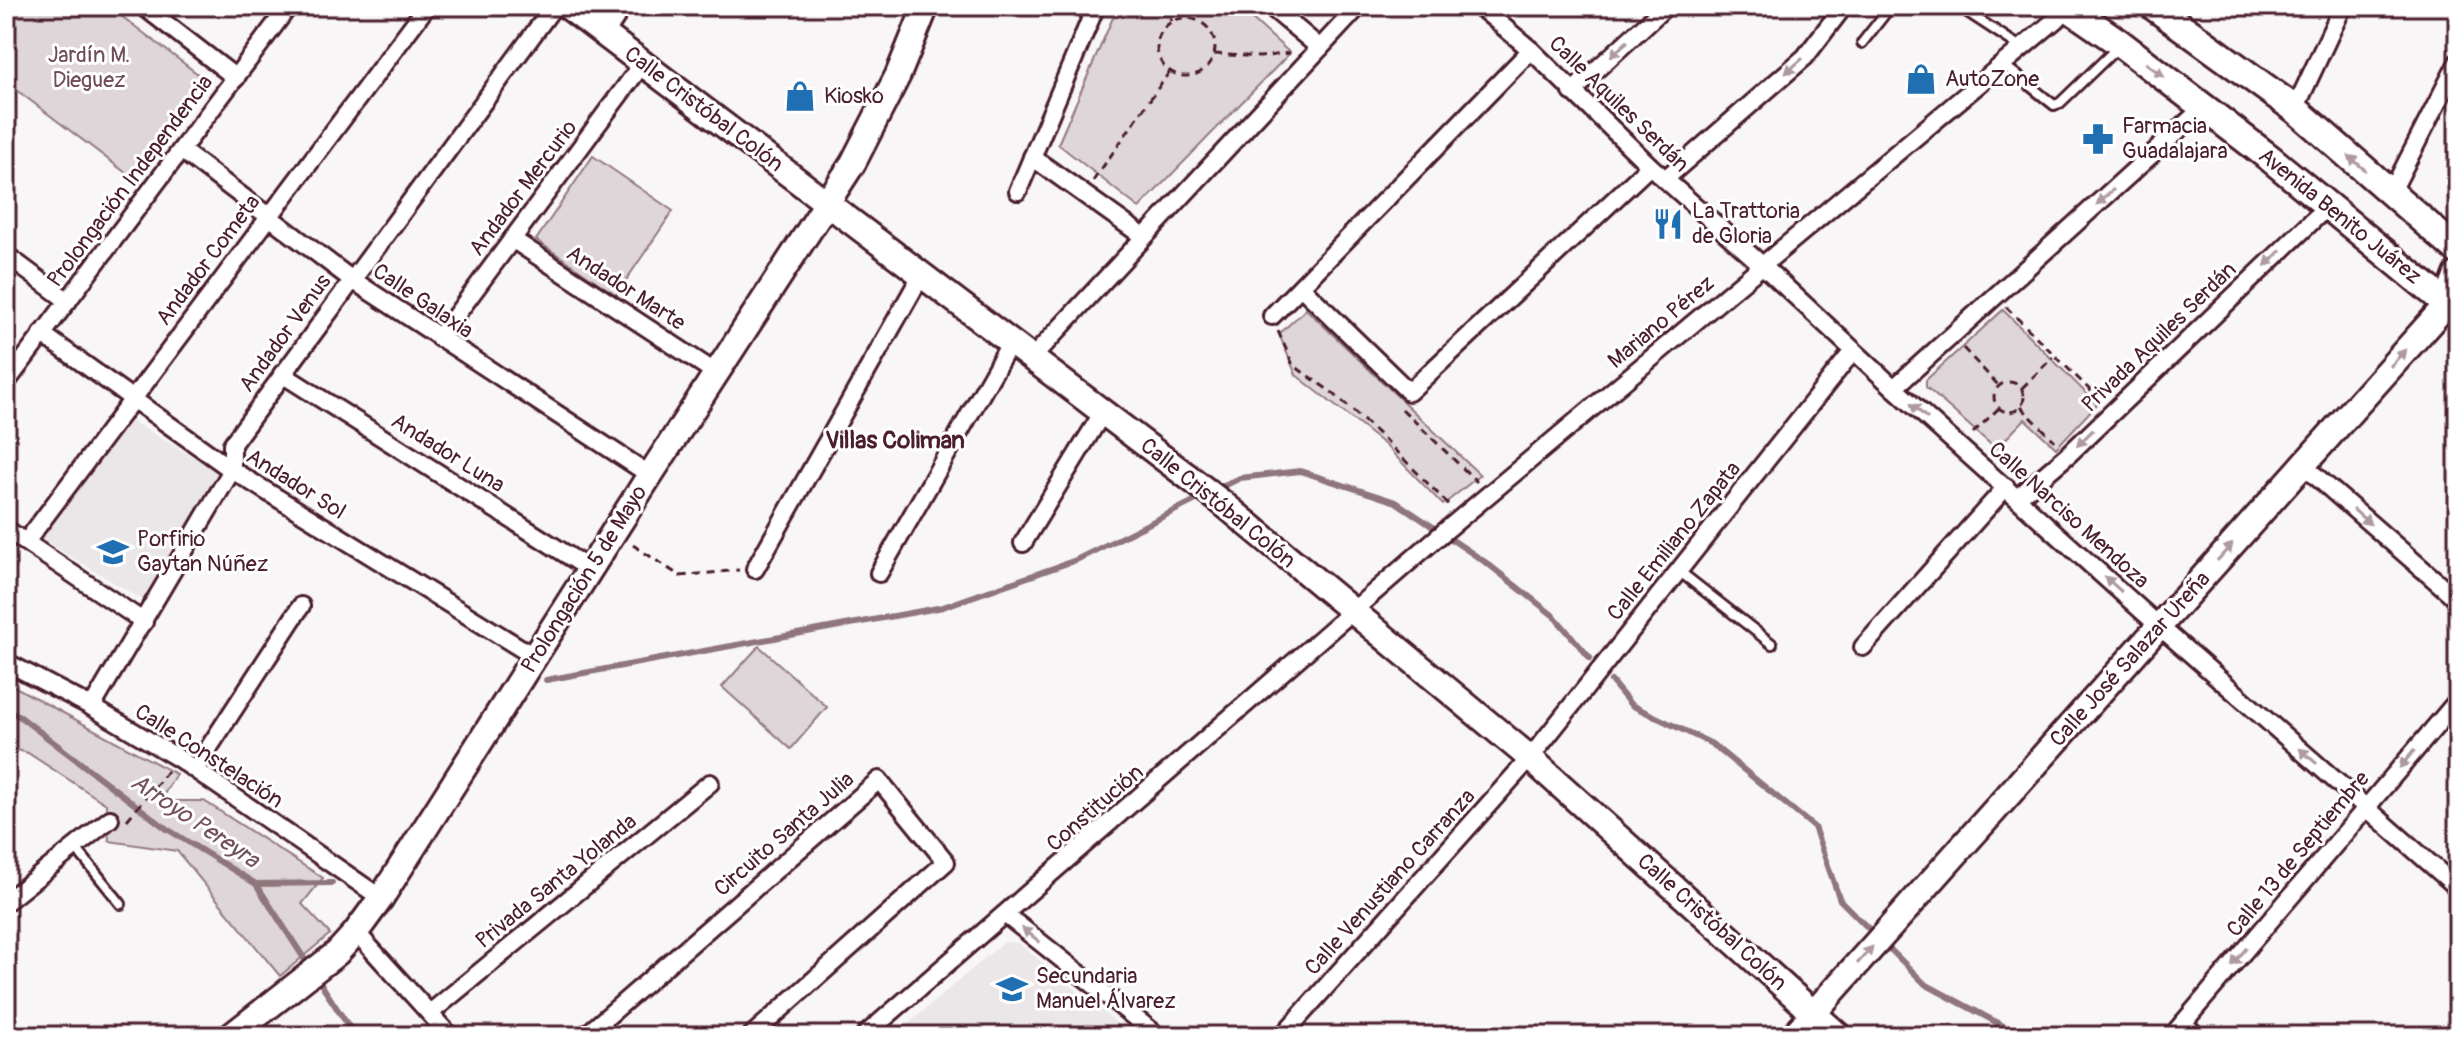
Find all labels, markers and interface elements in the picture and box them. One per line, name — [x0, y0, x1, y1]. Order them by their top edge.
street label: Calle Aquiles Serdán — [1543, 30, 1695, 178]
one-way arrow — [1610, 39, 1629, 57]
street label: Calle Cristóbal Colón — [619, 40, 789, 178]
park label: Jardín M. Dieguez — [48, 41, 130, 94]
one-way arrow — [1785, 56, 1804, 74]
shop icon: AutoZone — [1904, 62, 1938, 96]
one-way arrow — [2145, 62, 2166, 78]
place label: AutoZone — [1945, 65, 2039, 93]
street label: Prolongación Independencia — [41, 69, 219, 293]
shop icon: Kiosko — [783, 79, 817, 113]
place label: Kiosko — [824, 82, 884, 110]
place label: Farmacia Guadalajara — [2122, 112, 2228, 165]
street label: Andador Mercurio — [463, 114, 583, 261]
pharmacy icon: Farmacia Guadalajara — [2081, 122, 2115, 156]
street label: Avenida Benito Juárez — [2253, 142, 2427, 290]
one-way arrow — [2348, 155, 2367, 173]
one-way arrow — [2095, 187, 2114, 205]
street label: Andador Cometa — [150, 189, 266, 331]
place label: La Trattoria de Gloria — [1692, 197, 1800, 250]
restaurant icon: La Trattoria de Gloria — [1651, 207, 1685, 241]
street label: Andador Marte — [561, 239, 691, 337]
one-way arrow — [2263, 249, 2282, 267]
street label: Privada Aquiles Serdán — [2076, 256, 2242, 418]
street label: Calle Galaxia — [367, 257, 479, 345]
street label: Andador Venus — [233, 268, 337, 398]
street label: Mariano Pérez — [1602, 269, 1720, 375]
one-way arrow — [2389, 349, 2407, 368]
one-way arrow — [1910, 402, 1929, 420]
street label: Andador Luna — [386, 407, 510, 499]
district label: Villas Coliman — [825, 426, 965, 455]
one-way arrow — [2076, 428, 2095, 447]
street label: Calle Cristóbal Colón — [1135, 432, 1301, 574]
street label: Calle Narciso Mendoza — [1983, 435, 2155, 595]
street label: Andador Sol — [241, 442, 351, 526]
street label: Calle Emiliano Zapata — [1601, 456, 1747, 626]
street label: Prolongación 5 de Mayo — [515, 480, 653, 678]
one-way arrow — [2352, 507, 2371, 525]
place label: Porfirio Gaytan Núñez — [137, 525, 268, 578]
school or university icon: Porfirio Gaytan Núñez — [96, 535, 130, 569]
one-way arrow — [2216, 543, 2233, 563]
street label: Calle José Salazar Ureña — [2044, 565, 2216, 753]
one-way arrow — [2103, 576, 2122, 594]
street label: Calle Constelación — [129, 698, 289, 814]
one-way arrow — [2298, 748, 2317, 766]
one-way arrow — [2399, 749, 2416, 769]
street label: Constitución — [1041, 758, 1149, 858]
street label: Calle 13 de Septiembre — [2220, 765, 2376, 943]
street label: Circuito Santa Julia — [708, 766, 860, 902]
water label: Arroyo Pereyra — [125, 767, 266, 876]
street label: Calle Venustiano Carranza — [1299, 783, 1481, 981]
street label: Privada Santa Yolanda — [470, 807, 642, 955]
street label: Calle Cristóbal Colón — [1631, 847, 1793, 997]
one-way arrow — [1021, 927, 1041, 944]
one-way arrow — [1856, 946, 1874, 965]
one-way arrow — [2231, 947, 2248, 967]
place label: Secundaria Manuel Álvarez — [1036, 962, 1176, 1015]
school or university icon: Secundaria Manuel Álvarez — [995, 972, 1029, 1006]

